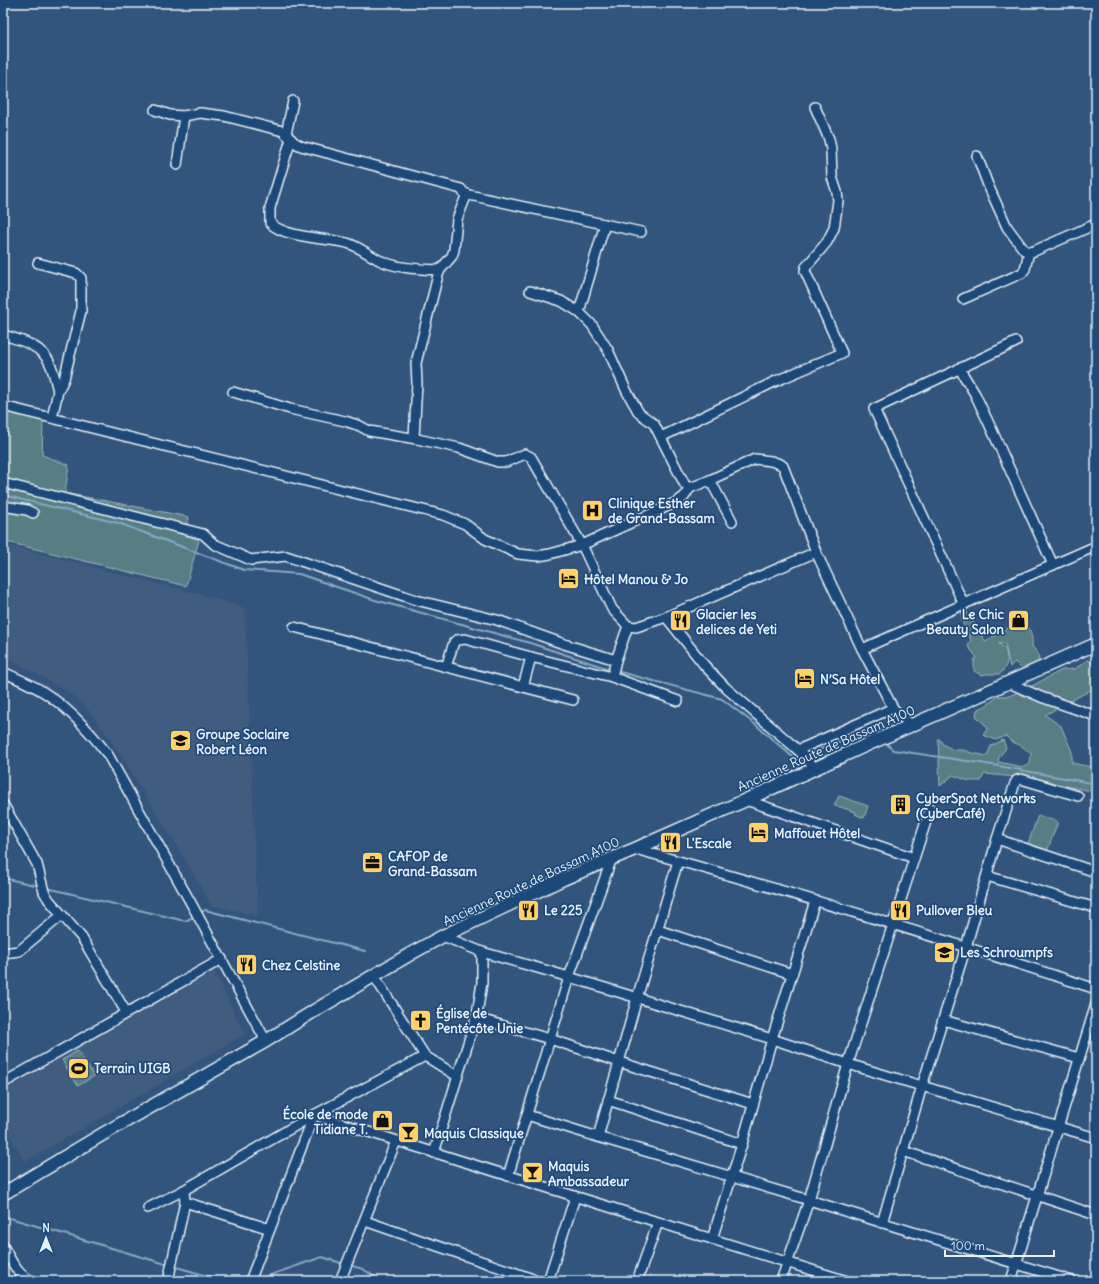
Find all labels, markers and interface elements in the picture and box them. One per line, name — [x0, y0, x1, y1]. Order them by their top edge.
place label: Clinique Esther de Grand-Bassam — [608, 495, 715, 527]
hospital icon: Clinique Esther de Grand-Bassam — [579, 497, 605, 523]
hotel icon: Hôtel Manou & Jo — [555, 566, 581, 592]
place label: Hôtel Manou & Jo — [584, 571, 688, 588]
place label: Glacier les delices de Yeti — [696, 606, 777, 638]
place label: Le Chic Beauty Salon — [926, 606, 1004, 638]
restaurant icon: Glacier les delices de Yeti — [668, 608, 694, 634]
shop icon: Le Chic Beauty Salon — [1006, 608, 1032, 634]
hotel icon: N’Sa Hôtel — [791, 666, 817, 692]
place label: N’Sa Hôtel — [820, 671, 880, 688]
street label: Ancienne Route de Bassam A100 — [735, 701, 918, 795]
place label: Groupe Soclaire Robert Léon — [196, 726, 289, 758]
school or university icon: Groupe Soclaire Robert Léon — [168, 728, 194, 754]
place label: CyberSpot Networks (CyberCafé) — [916, 790, 1036, 822]
building icon: CyberSpot Networks (CyberCafé) — [888, 792, 914, 818]
hotel icon: Maffouet Hôtel — [745, 820, 771, 846]
place label: Maffouet Hôtel — [774, 825, 860, 842]
restaurant icon: L'Escale — [658, 830, 684, 856]
street label: Ancienne Route de Bassam A100 — [440, 833, 622, 930]
place label: L'Escale — [686, 835, 732, 852]
place label: CAFOP de Grand-Bassam — [388, 848, 478, 880]
office icon: CAFOP de Grand-Bassam — [359, 850, 385, 876]
restaurant icon: Le 225 — [515, 897, 541, 923]
restaurant icon: Pullover Bleu — [887, 897, 913, 923]
place label: Le 225 — [544, 902, 583, 919]
place label: Pullover Bleu — [916, 902, 993, 919]
school or university icon: Les Schroumpfs — [932, 939, 958, 965]
place label: Les Schroumpfs — [960, 944, 1053, 961]
restaurant icon: Chez Celstine — [233, 952, 259, 978]
place label: Chez Celstine — [262, 957, 340, 974]
place label: Église de Pentécôte Unie — [436, 1004, 523, 1037]
church icon: Église de Pentécôte Unie — [407, 1007, 433, 1033]
sports icon: Terrain UIGB — [65, 1055, 91, 1081]
place label: Terrain UIGB — [94, 1060, 171, 1077]
place label: École de mode Tidiane T. — [283, 1105, 368, 1138]
shop icon: École de mode Tidiane T. — [370, 1108, 396, 1134]
bar icon: Maquis Classique — [395, 1120, 421, 1146]
place label: Maquis Classique — [424, 1125, 524, 1142]
place label: Maquis Ambassadeur — [548, 1158, 630, 1190]
bar icon: Maquis Ambassadeur — [519, 1160, 545, 1186]
north arrow — [26, 1218, 66, 1258]
text: N — [42, 1221, 50, 1235]
scale bar — [945, 1232, 1054, 1258]
text: 100 m — [951, 1238, 985, 1253]

